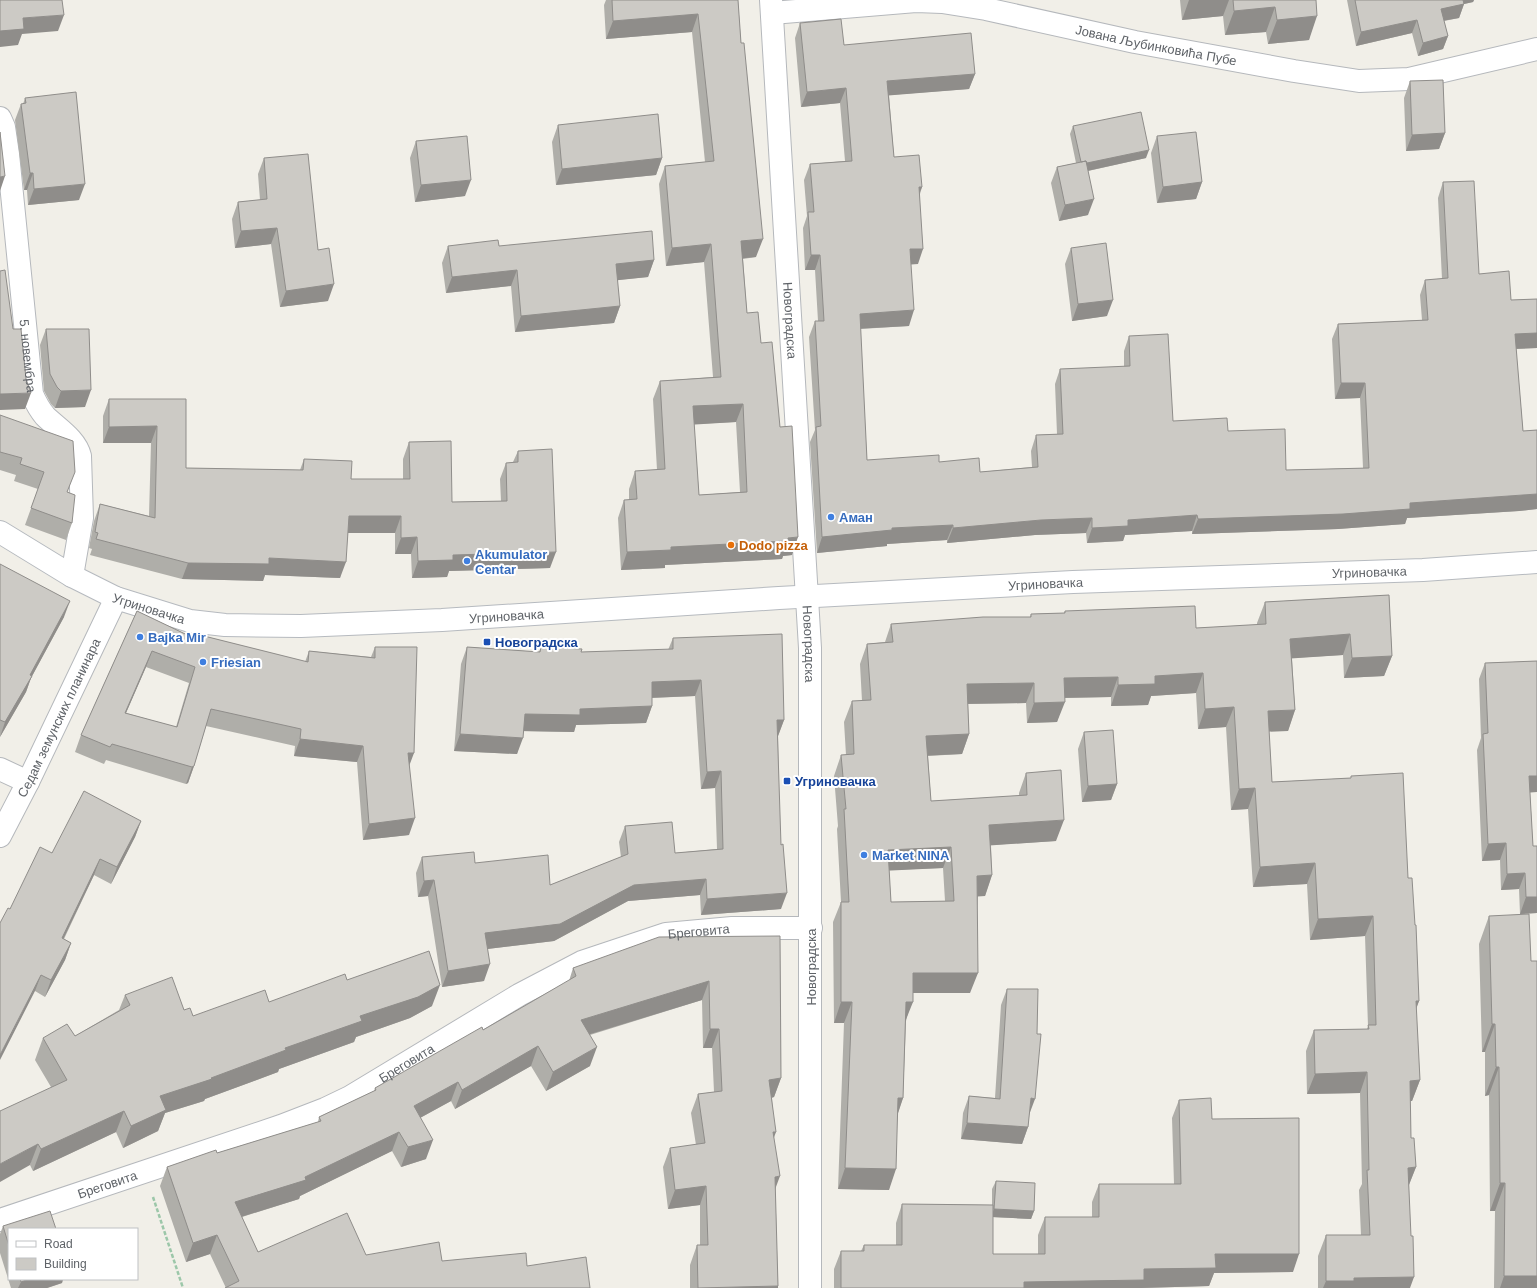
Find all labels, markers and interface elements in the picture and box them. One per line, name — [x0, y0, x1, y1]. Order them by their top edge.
street label: Јована Љубинковића Пубе — [1074, 22, 1238, 68]
street label: Новоградска — [780, 281, 800, 360]
street label: 5. новембра — [17, 319, 39, 394]
place label: Аман — [839, 510, 873, 525]
marker: Аман — [826, 512, 836, 522]
place label: Dodo pizza — [739, 538, 808, 553]
marker: Dodo pizza — [726, 540, 736, 550]
place label: Akumulator Centar — [475, 547, 547, 577]
marker: Akumulator Centar — [462, 556, 472, 566]
street label: Угриновачка — [1331, 564, 1408, 581]
street label: Угриновачка — [1008, 575, 1084, 594]
street label: Угриновачка — [111, 590, 188, 627]
street label: Новоградска — [799, 605, 817, 683]
street label: Угриновачка — [469, 606, 545, 626]
place label: Bajka Mir — [148, 630, 206, 645]
marker: Bajka Mir — [135, 632, 145, 642]
street label: Седам земунских планинара — [14, 635, 104, 800]
place label: Новоградска — [495, 635, 578, 650]
marker: Новоградска — [482, 637, 492, 647]
place label: Friesian — [211, 655, 261, 670]
marker: Friesian — [198, 657, 208, 667]
place label: Угриновачка — [795, 774, 877, 789]
marker: Угриновачка — [782, 776, 792, 786]
place label: Market NINA — [872, 848, 950, 863]
marker: Market NINA — [859, 850, 869, 860]
street label: Бреговита — [667, 921, 731, 942]
street label: Новоградска — [804, 928, 819, 1006]
street label: Бреговита — [376, 1041, 438, 1086]
street label: Бреговита — [76, 1167, 140, 1202]
legend — [8, 1228, 138, 1280]
text: Road — [44, 1237, 73, 1251]
text: Building — [44, 1257, 87, 1271]

